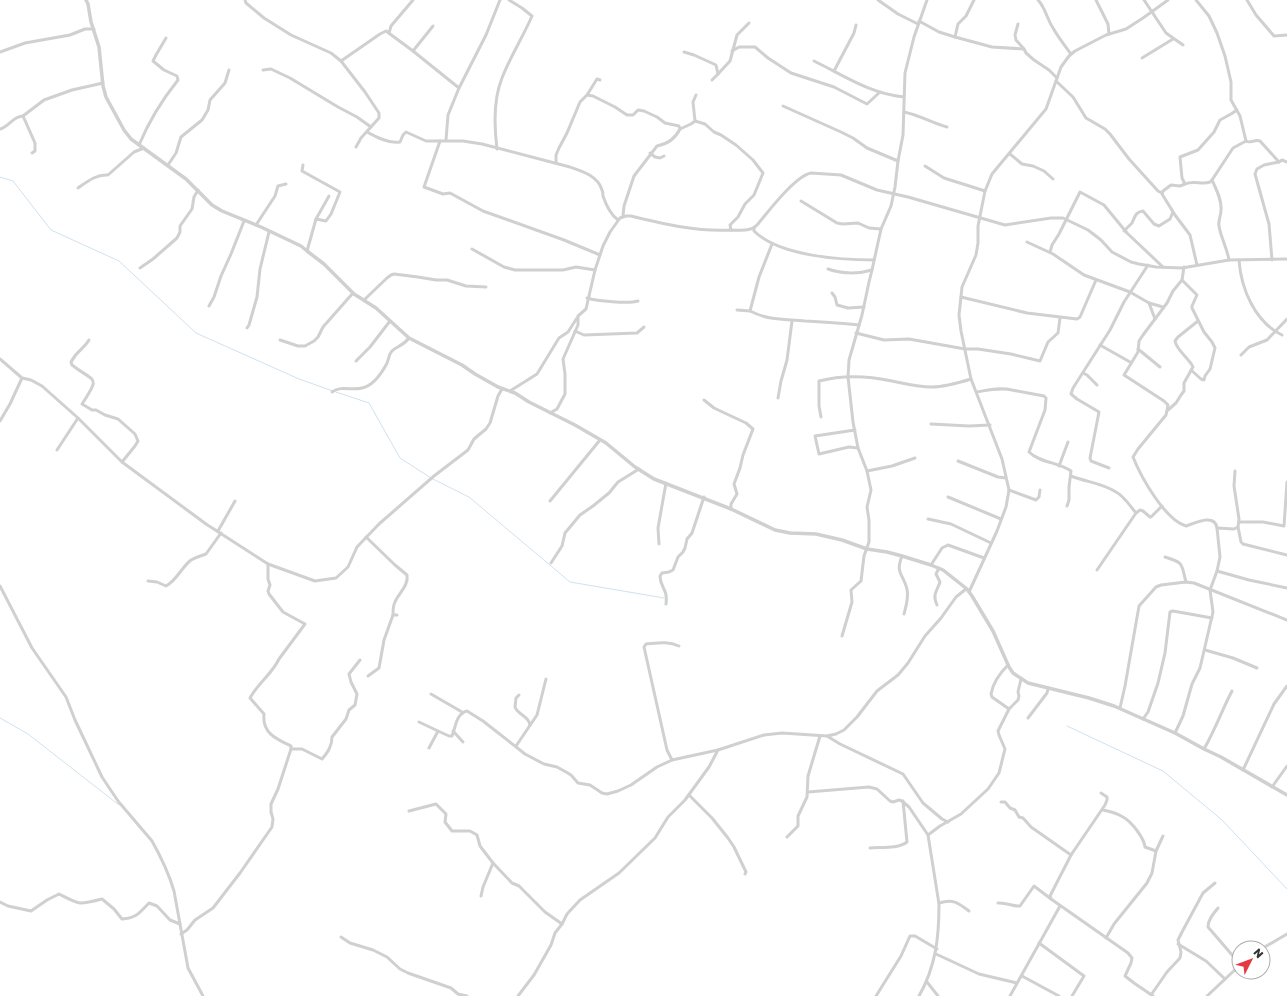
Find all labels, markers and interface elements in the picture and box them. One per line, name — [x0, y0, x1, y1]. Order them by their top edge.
north arrow — [1231, 940, 1271, 980]
text: N — [1251, 946, 1266, 960]

